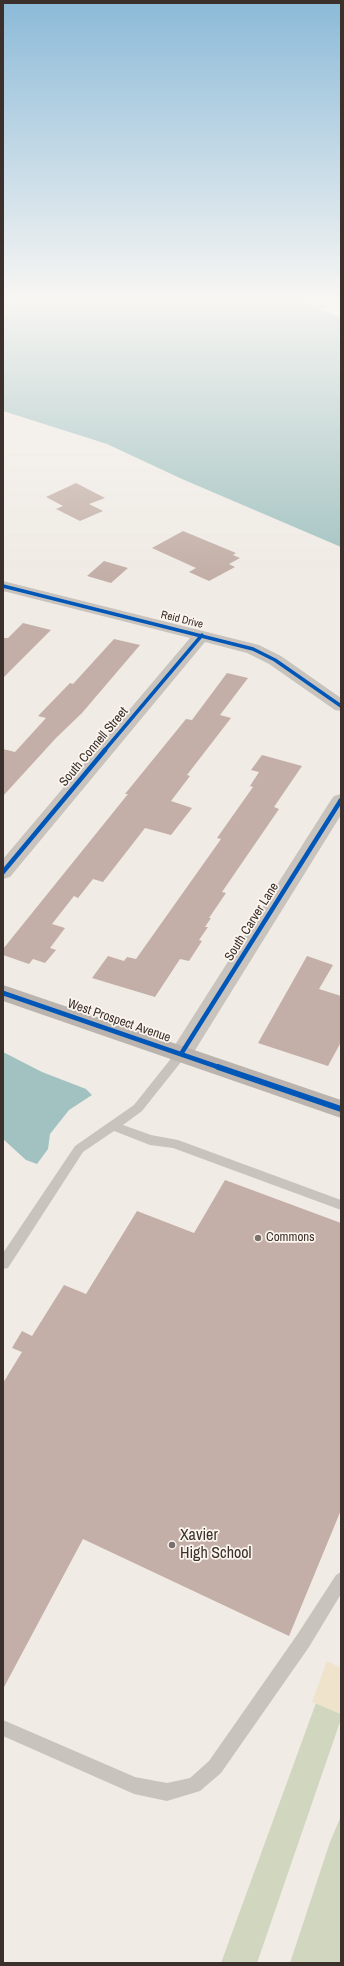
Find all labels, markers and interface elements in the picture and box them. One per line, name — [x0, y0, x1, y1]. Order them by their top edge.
street label: Reid Drive — [159, 608, 205, 632]
street label: South Connell Street — [56, 704, 132, 790]
street label: South Carver Lane — [222, 880, 282, 964]
street label: West Prospect Avenue — [65, 996, 173, 1046]
place label: Commons — [266, 1230, 315, 1246]
marker: Commons — [253, 1233, 263, 1243]
place label: Xavier High School — [180, 1526, 251, 1564]
marker: Xavier High School — [167, 1540, 177, 1550]

